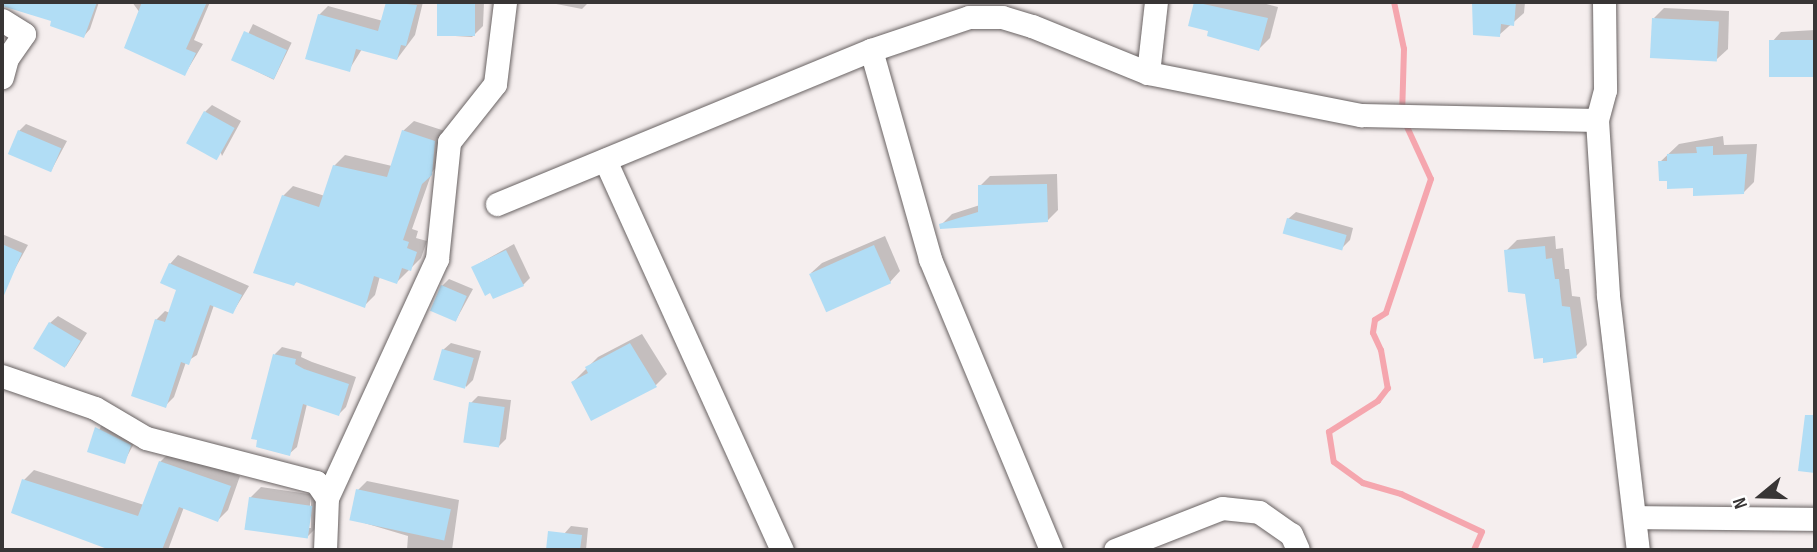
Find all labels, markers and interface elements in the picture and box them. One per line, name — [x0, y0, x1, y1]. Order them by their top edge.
north arrow — [1726, 461, 1796, 531]
text: N — [1728, 494, 1753, 512]

